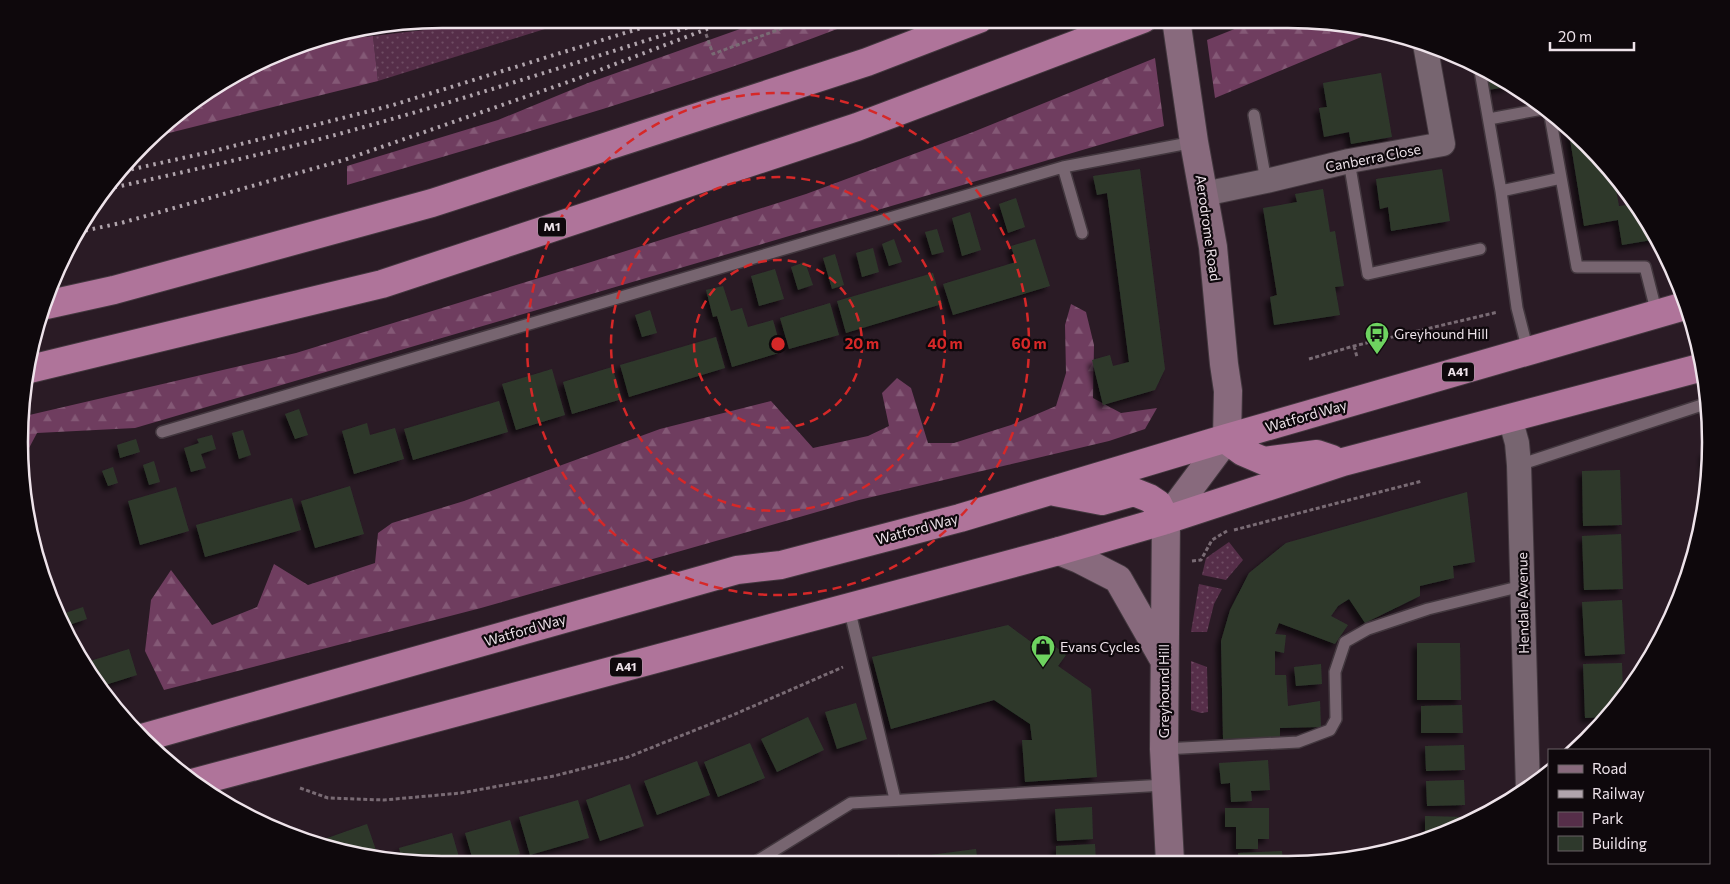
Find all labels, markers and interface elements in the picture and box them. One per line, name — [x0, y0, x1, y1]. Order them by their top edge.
scale bar — [1550, 20, 1634, 52]
text: 20 m — [1558, 27, 1592, 45]
street label: Canberra Close — [1324, 140, 1422, 175]
street label: Aerodrome Road — [1193, 174, 1224, 282]
road number: M1 — [538, 218, 566, 236]
bus stop icon: Greyhound Hill — [1364, 321, 1390, 355]
place label: Greyhound Hill — [1394, 325, 1488, 342]
text: 20 m — [845, 334, 879, 352]
text: 40 m — [927, 334, 963, 352]
text: 60 m — [1011, 334, 1047, 352]
centre of rings — [769, 335, 787, 353]
road number: A41 — [1442, 362, 1474, 382]
street label: Watford Way — [1263, 396, 1349, 435]
street label: Watford Way — [874, 509, 960, 548]
street label: Hendale Avenue — [1513, 552, 1532, 654]
street label: Watford Way — [482, 610, 568, 649]
shop icon: Evans Cycles — [1030, 634, 1056, 668]
place label: Evans Cycles — [1060, 638, 1140, 655]
street label: Greyhound Hill — [1155, 644, 1172, 738]
road number: A41 — [610, 658, 642, 676]
legend — [1548, 749, 1710, 864]
text: Road — [1592, 759, 1627, 777]
text: Railway — [1592, 784, 1645, 802]
text: Park — [1592, 809, 1623, 827]
text: Building — [1592, 834, 1647, 852]

